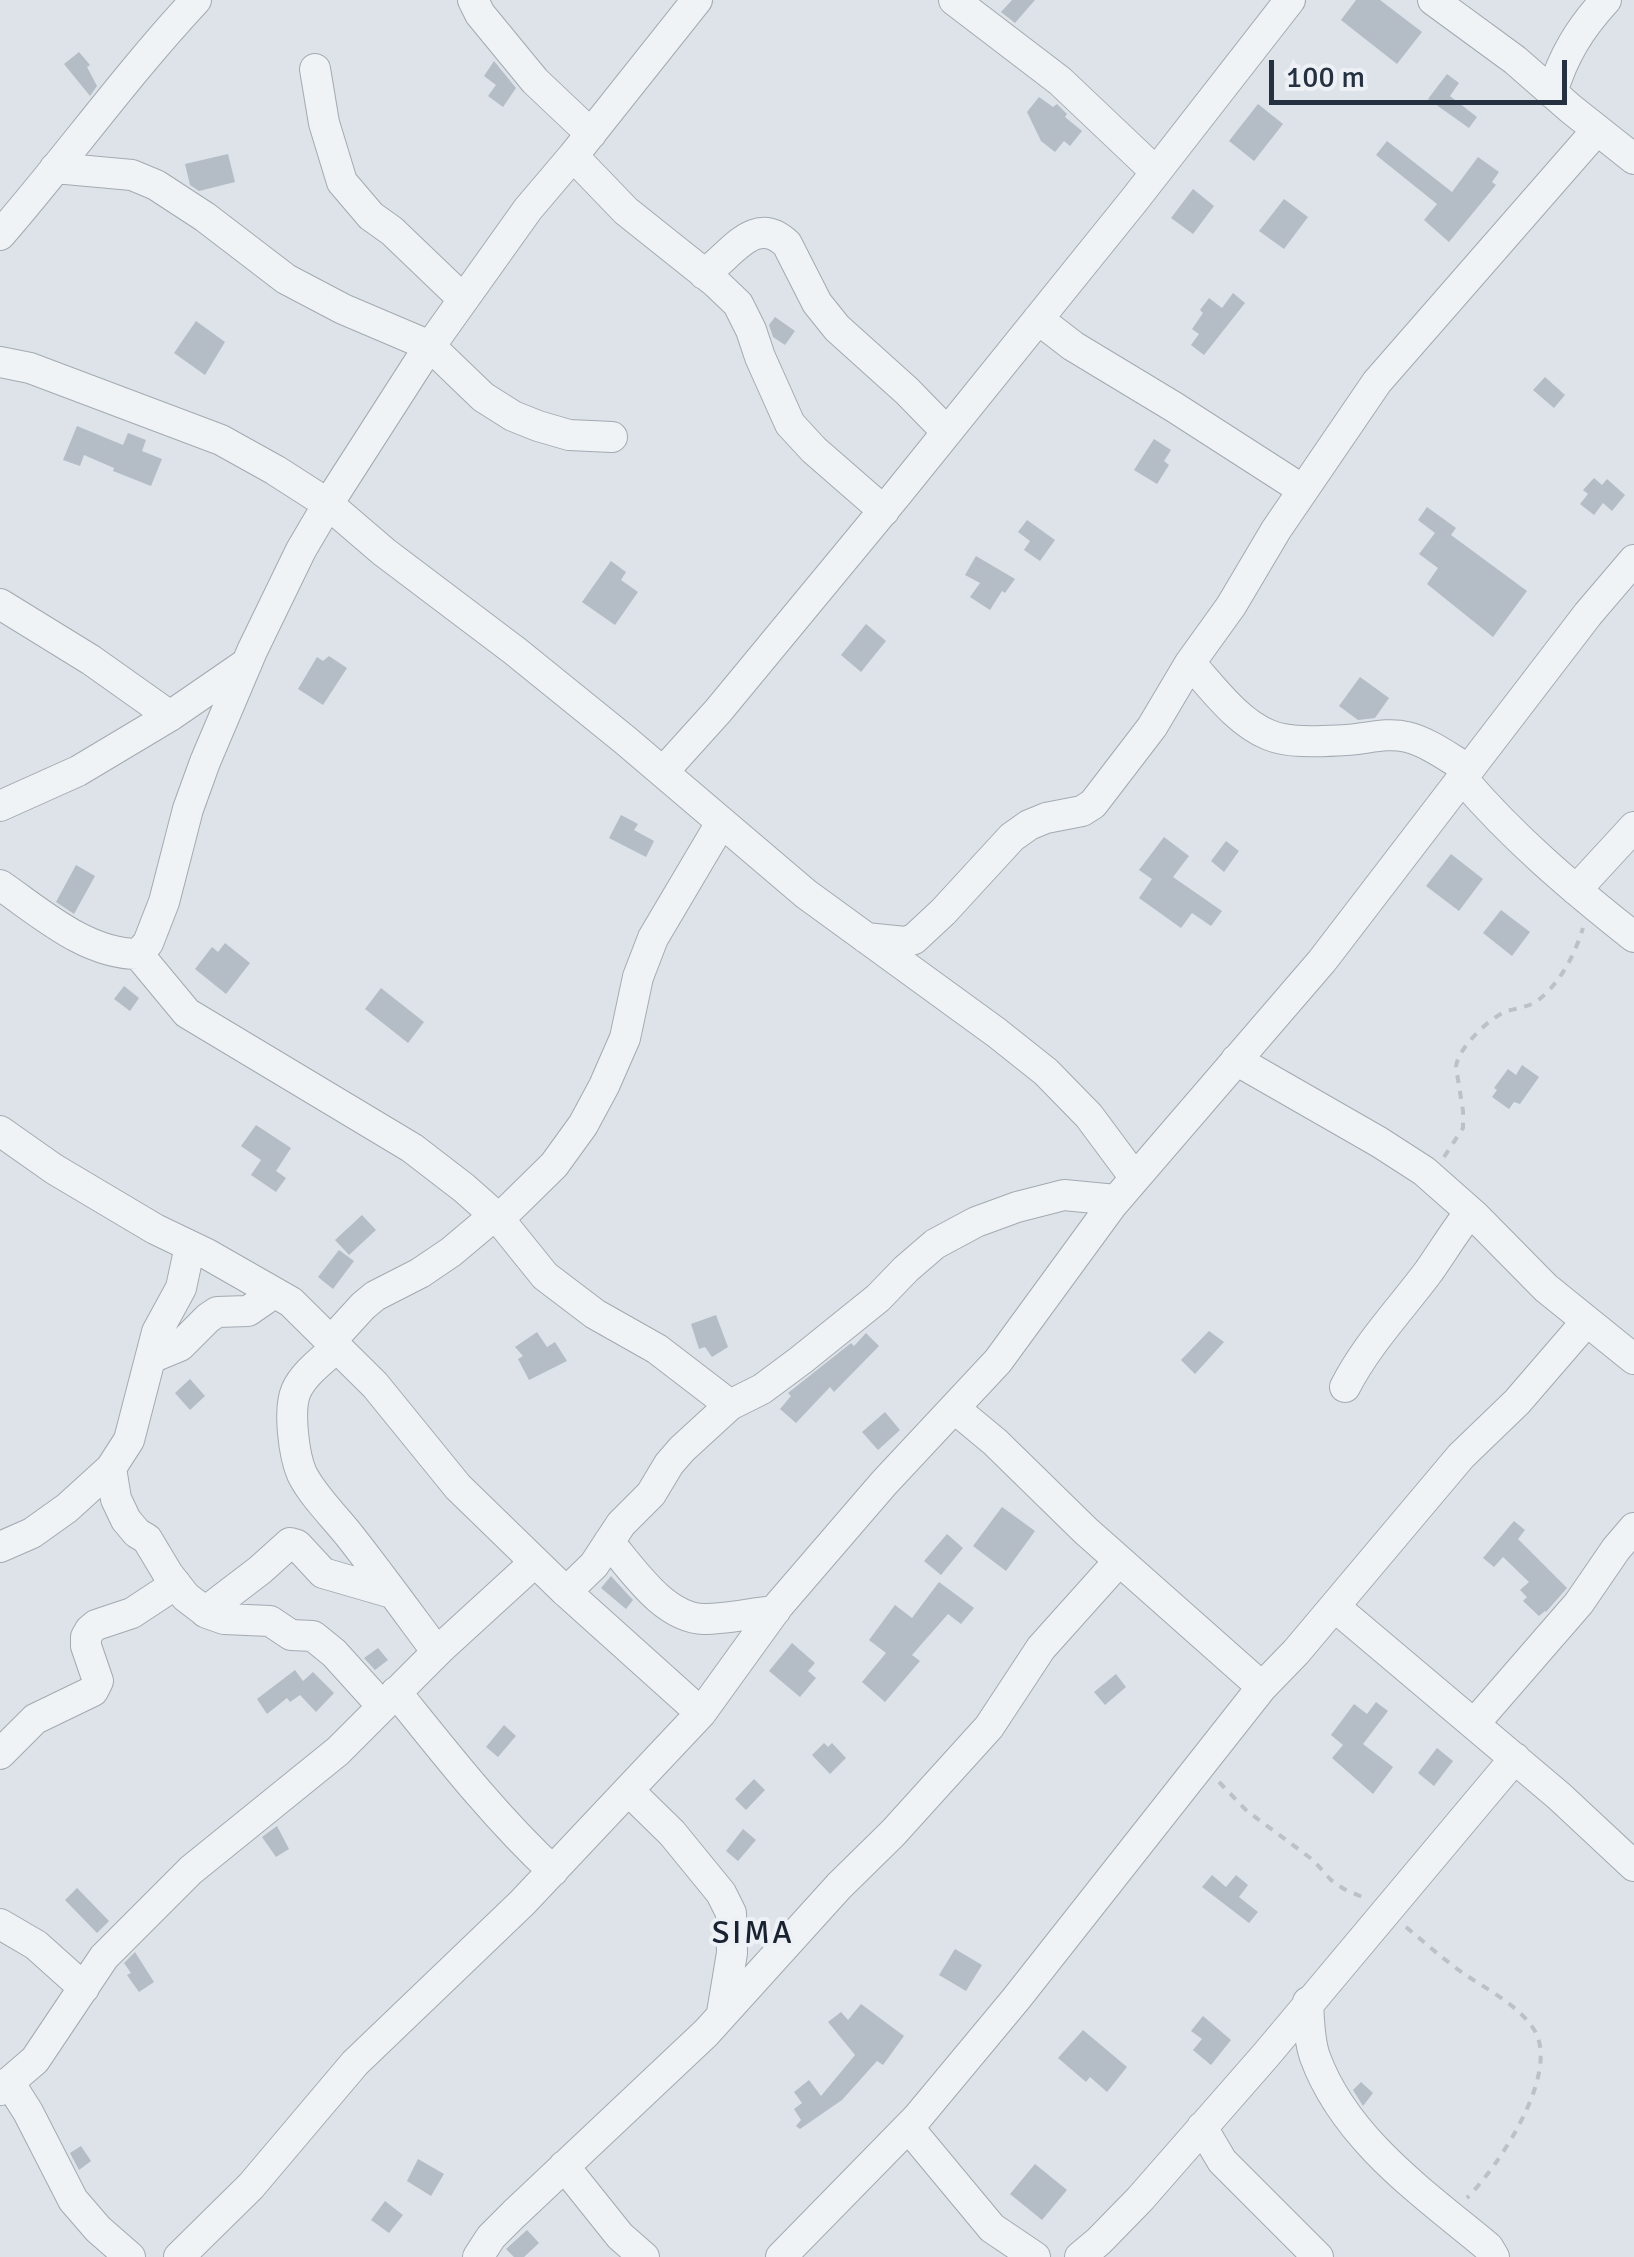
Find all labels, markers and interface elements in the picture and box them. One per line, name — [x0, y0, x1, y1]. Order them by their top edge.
scale bar — [1274, 40, 1572, 102]
text: 100 m — [1286, 59, 1365, 96]
district label: SIMA — [712, 1916, 794, 1954]

